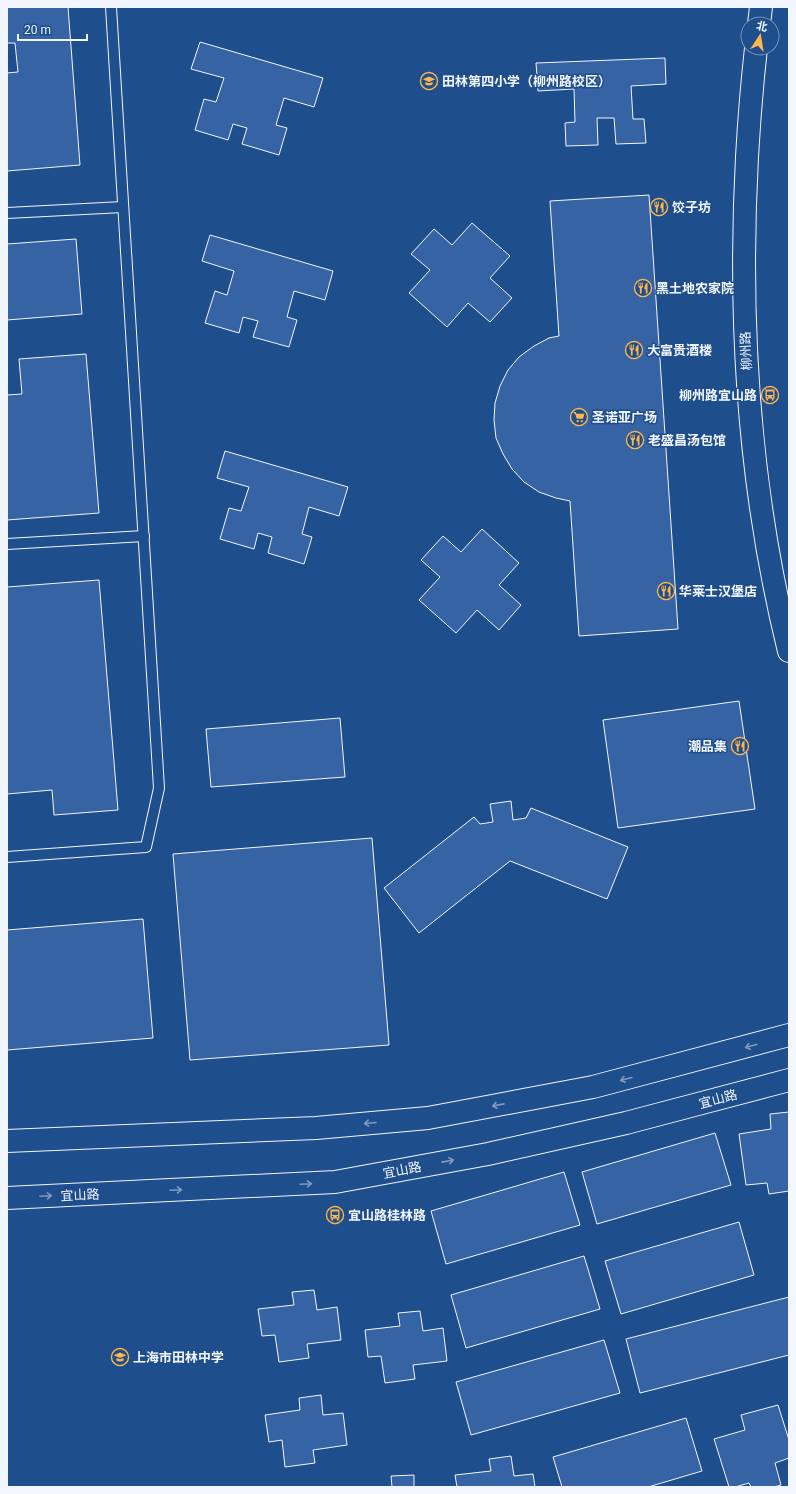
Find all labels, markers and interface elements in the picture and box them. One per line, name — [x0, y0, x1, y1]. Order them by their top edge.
scale bar — [18, 16, 87, 42]
north arrow — [740, 16, 780, 56]
text: 北 — [755, 19, 769, 34]
text: 20 m — [24, 23, 51, 37]
school or university icon: 田林第四小学（柳州路校区） — [419, 71, 439, 91]
place label: 田林第四小学（柳州路校区） — [442, 74, 611, 89]
restaurant icon: 饺子坊 — [649, 197, 669, 217]
place label: 饺子坊 — [672, 200, 711, 215]
restaurant icon: 黑土地农家院 — [633, 278, 653, 298]
place label: 黑土地农家院 — [656, 281, 734, 296]
street label: 柳州路 — [737, 331, 755, 371]
restaurant icon: 大富贵酒楼 — [624, 340, 644, 360]
place label: 大富贵酒楼 — [647, 343, 712, 358]
bus stop icon: 柳州路宜山路 — [760, 385, 780, 405]
place label: 柳州路宜山路 — [679, 388, 757, 403]
supermarket icon: 圣诺亚广场 — [569, 407, 589, 427]
place label: 圣诺亚广场 — [592, 410, 657, 425]
restaurant icon: 老盛昌汤包馆 — [625, 430, 645, 450]
place label: 老盛昌汤包馆 — [648, 433, 726, 448]
restaurant icon: 华莱士汉堡店 — [656, 581, 676, 601]
place label: 华莱士汉堡店 — [679, 584, 757, 599]
restaurant icon: 潮品集 — [730, 736, 750, 756]
place label: 潮品集 — [688, 739, 727, 754]
one-way arrow — [745, 1042, 758, 1050]
one-way arrow — [619, 1075, 632, 1083]
street label: 宜山路 — [697, 1087, 739, 1111]
one-way arrow — [492, 1101, 505, 1109]
one-way arrow — [364, 1119, 377, 1127]
one-way arrow — [441, 1157, 454, 1165]
street label: 宜山路 — [381, 1159, 423, 1181]
one-way arrow — [299, 1180, 312, 1187]
street label: 宜山路 — [60, 1186, 100, 1204]
one-way arrow — [169, 1186, 182, 1194]
one-way arrow — [39, 1193, 52, 1200]
bus stop icon: 宜山路桂林路 — [325, 1205, 345, 1225]
place label: 宜山路桂林路 — [348, 1208, 426, 1223]
school or university icon: 上海市田林中学 — [110, 1347, 130, 1367]
place label: 上海市田林中学 — [133, 1350, 224, 1365]

